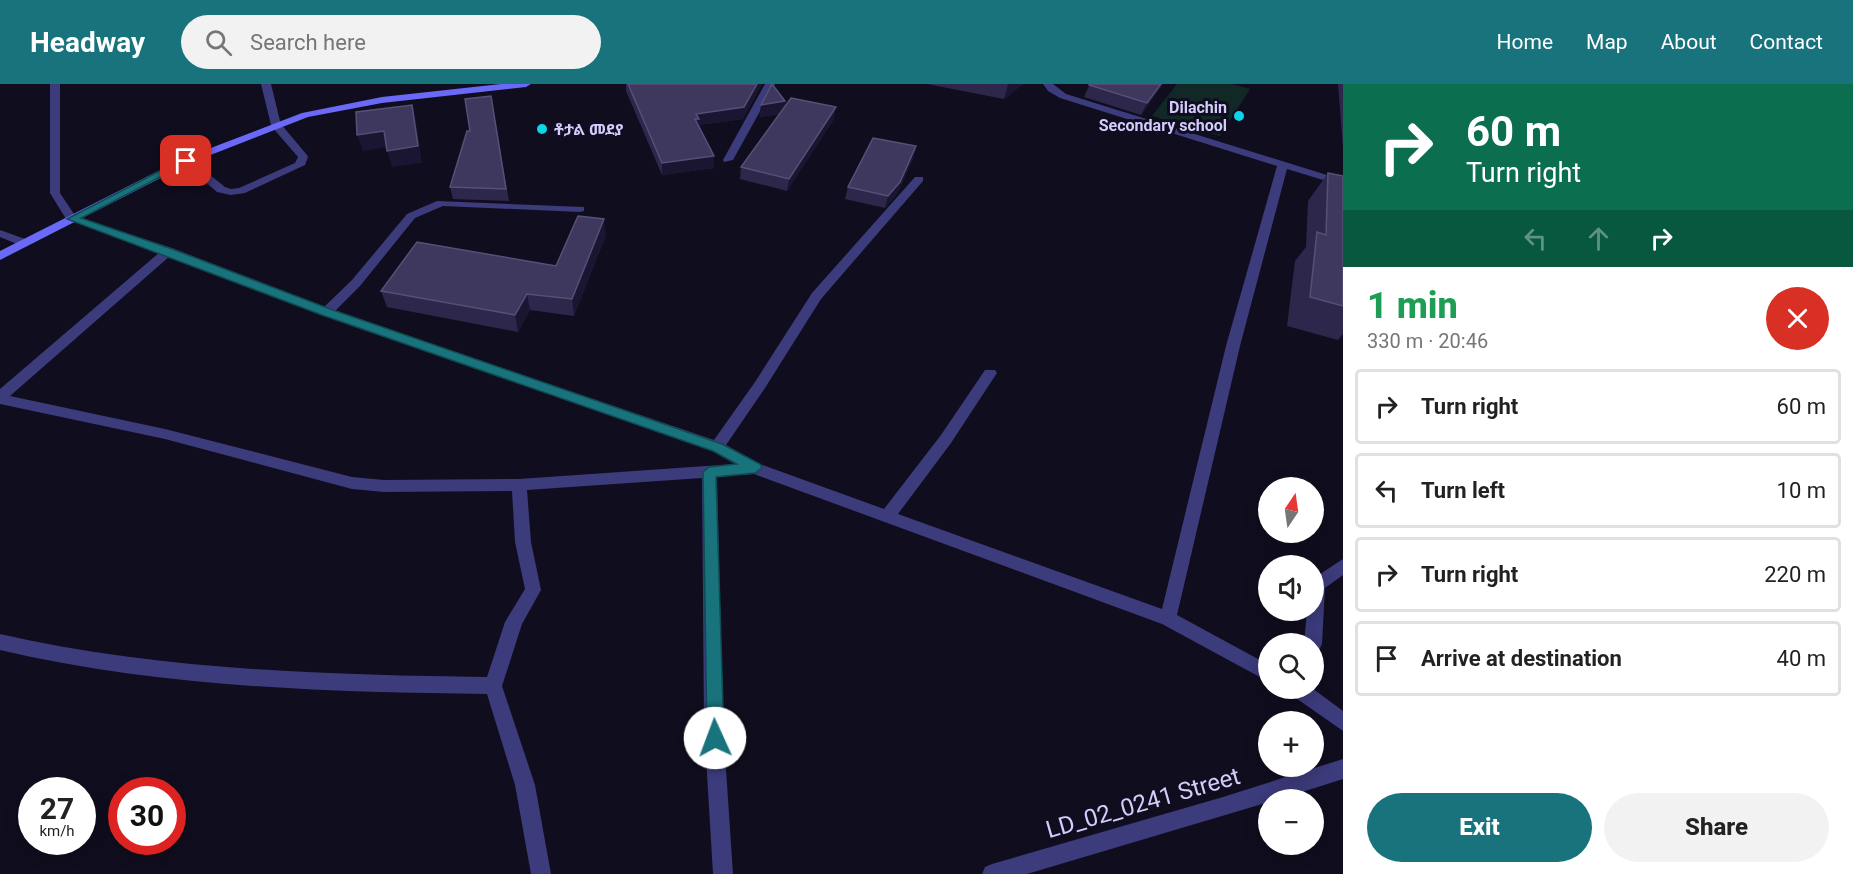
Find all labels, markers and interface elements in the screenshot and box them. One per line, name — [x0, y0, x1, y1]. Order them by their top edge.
search box — [181, 15, 601, 69]
text: Headway — [30, 26, 145, 59]
icon: search — [202, 26, 235, 59]
text: Search here — [250, 30, 366, 55]
text: Home — [1497, 30, 1553, 54]
text: Map — [1586, 30, 1628, 54]
text: About — [1661, 30, 1717, 54]
text: Contact — [1750, 30, 1823, 54]
place label: Dilachin Secondary school — [1099, 98, 1227, 135]
text: 60 m — [1466, 107, 1561, 156]
icon: right — [1367, 108, 1445, 186]
marker: Dilachin Secondary school — [1232, 109, 1246, 123]
place label: ቶታል መደያ — [554, 120, 624, 139]
marker: ቶታል መደያ — [535, 122, 549, 136]
pin — [160, 135, 211, 186]
icon: arrive — [169, 144, 202, 177]
text: Turn right — [1466, 157, 1581, 189]
icon: left — [1519, 222, 1552, 255]
icon: ahead — [1582, 222, 1615, 255]
icon: right — [1645, 222, 1678, 255]
text: 1 min — [1367, 285, 1458, 327]
button: close — [1766, 287, 1829, 350]
text: 330 m · 20:46 — [1367, 329, 1488, 353]
icon: right — [1370, 390, 1403, 423]
text: Turn right — [1421, 394, 1518, 419]
text: 60 m — [1777, 394, 1826, 419]
icon: left — [1370, 474, 1403, 507]
north arrow — [1258, 477, 1324, 543]
map controls — [1258, 477, 1324, 855]
text: Turn left — [1421, 478, 1505, 503]
text: 10 m — [1777, 478, 1826, 503]
button: sound — [1258, 555, 1324, 621]
icon: right — [1370, 558, 1403, 591]
text: Turn right — [1421, 562, 1518, 587]
text: 220 m — [1764, 562, 1826, 587]
button: search — [1258, 633, 1324, 699]
icon: arrive — [1370, 642, 1403, 675]
text: Arrive at destination — [1421, 646, 1622, 671]
text: 40 m — [1777, 646, 1826, 671]
position arrow — [683, 706, 747, 770]
button: + — [1258, 711, 1324, 777]
street label: LD_02_0241 Street — [1043, 762, 1243, 844]
speed limit sign: 30 — [108, 777, 186, 855]
button: − — [1258, 789, 1324, 855]
text: 27 — [40, 791, 74, 826]
button: Exit — [1367, 793, 1592, 862]
button: Share — [1604, 793, 1829, 862]
text: km/h — [39, 822, 75, 840]

